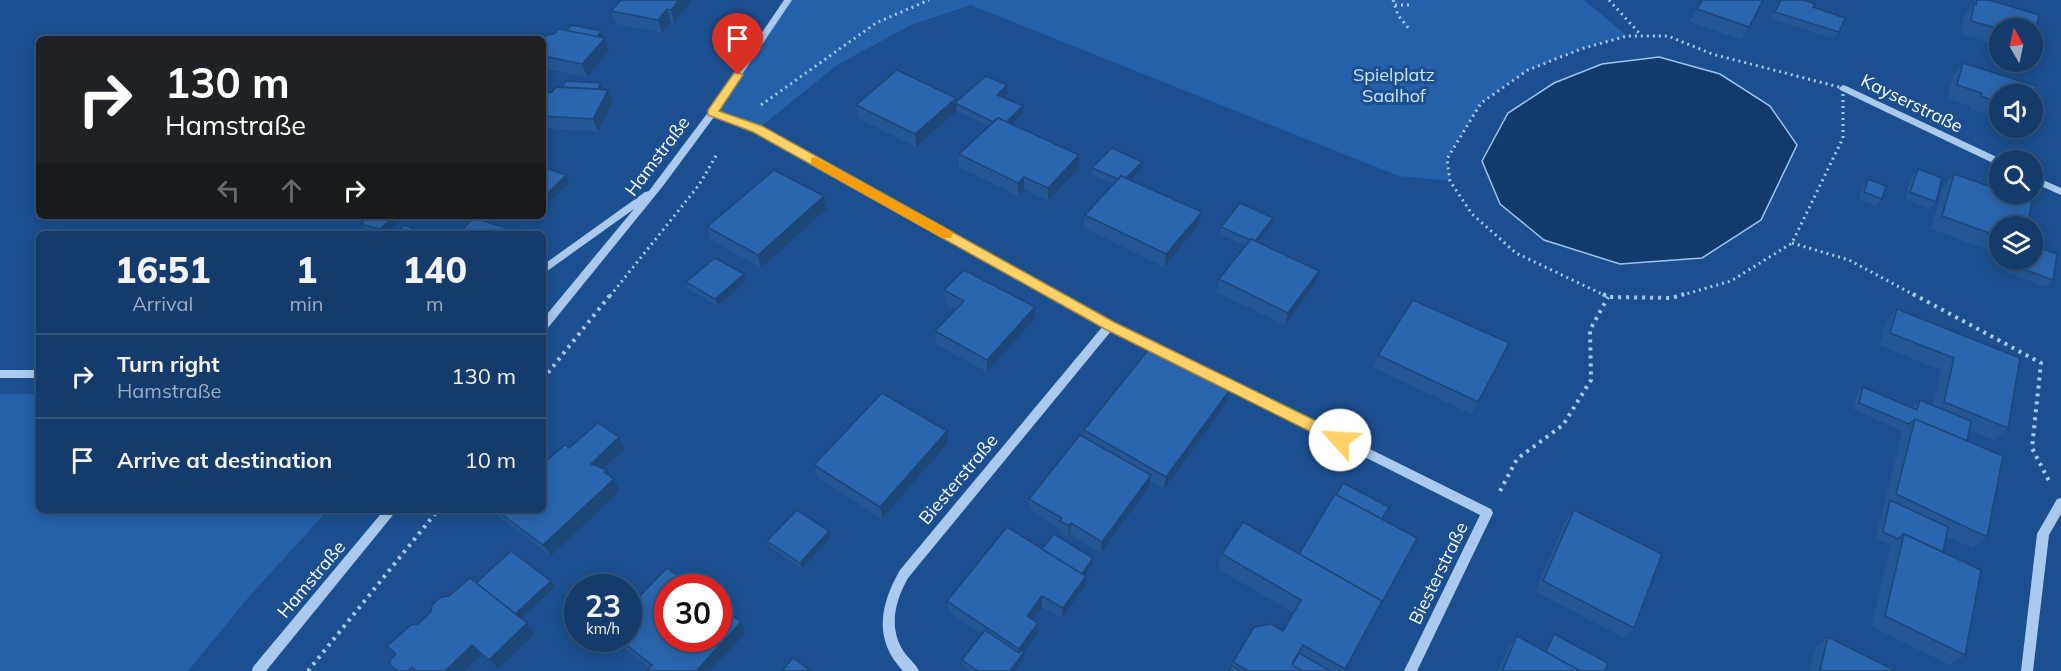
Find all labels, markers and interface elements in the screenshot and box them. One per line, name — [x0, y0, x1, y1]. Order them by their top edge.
pin — [712, 13, 763, 75]
north arrow — [1989, 18, 2043, 72]
map controls — [1989, 18, 2043, 270]
icon: arrive — [721, 22, 754, 55]
text: 130 m — [165, 56, 290, 109]
icon: right — [66, 60, 144, 138]
park label: Spielplatz Saalhof — [1353, 63, 1435, 107]
street label: Kayserstraße — [1857, 68, 1967, 138]
button: sound — [1989, 84, 2043, 138]
text: Hamstraße — [165, 108, 306, 142]
street label: Hamstraße — [620, 112, 694, 200]
button: search — [1989, 150, 2043, 204]
icon: left — [212, 174, 245, 207]
icon: ahead — [275, 174, 308, 207]
icon: right — [338, 174, 371, 207]
button: layers — [1989, 216, 2043, 270]
text: 16:51 — [115, 247, 211, 292]
text: 1 — [296, 247, 317, 292]
text: 140 — [402, 247, 467, 292]
text: Arrival — [132, 291, 193, 316]
text: min — [289, 291, 324, 316]
text: m — [426, 291, 444, 316]
text: Turn right — [117, 350, 220, 378]
icon: right — [66, 360, 99, 393]
text: 130 m — [451, 362, 516, 390]
text: Hamstraße — [117, 378, 221, 403]
position arrow — [1308, 408, 1372, 472]
street label: Biesterstraße — [913, 429, 1003, 529]
icon: arrive — [66, 444, 99, 477]
text: Arrive at destination — [117, 446, 332, 474]
text: 10 m — [465, 446, 516, 474]
street label: Biesterstraße — [1403, 518, 1473, 628]
street label: Hamstraße — [272, 536, 350, 622]
speed limit sign: 30 — [654, 574, 732, 652]
text: 23 — [585, 587, 621, 625]
text: km/h — [586, 619, 620, 638]

